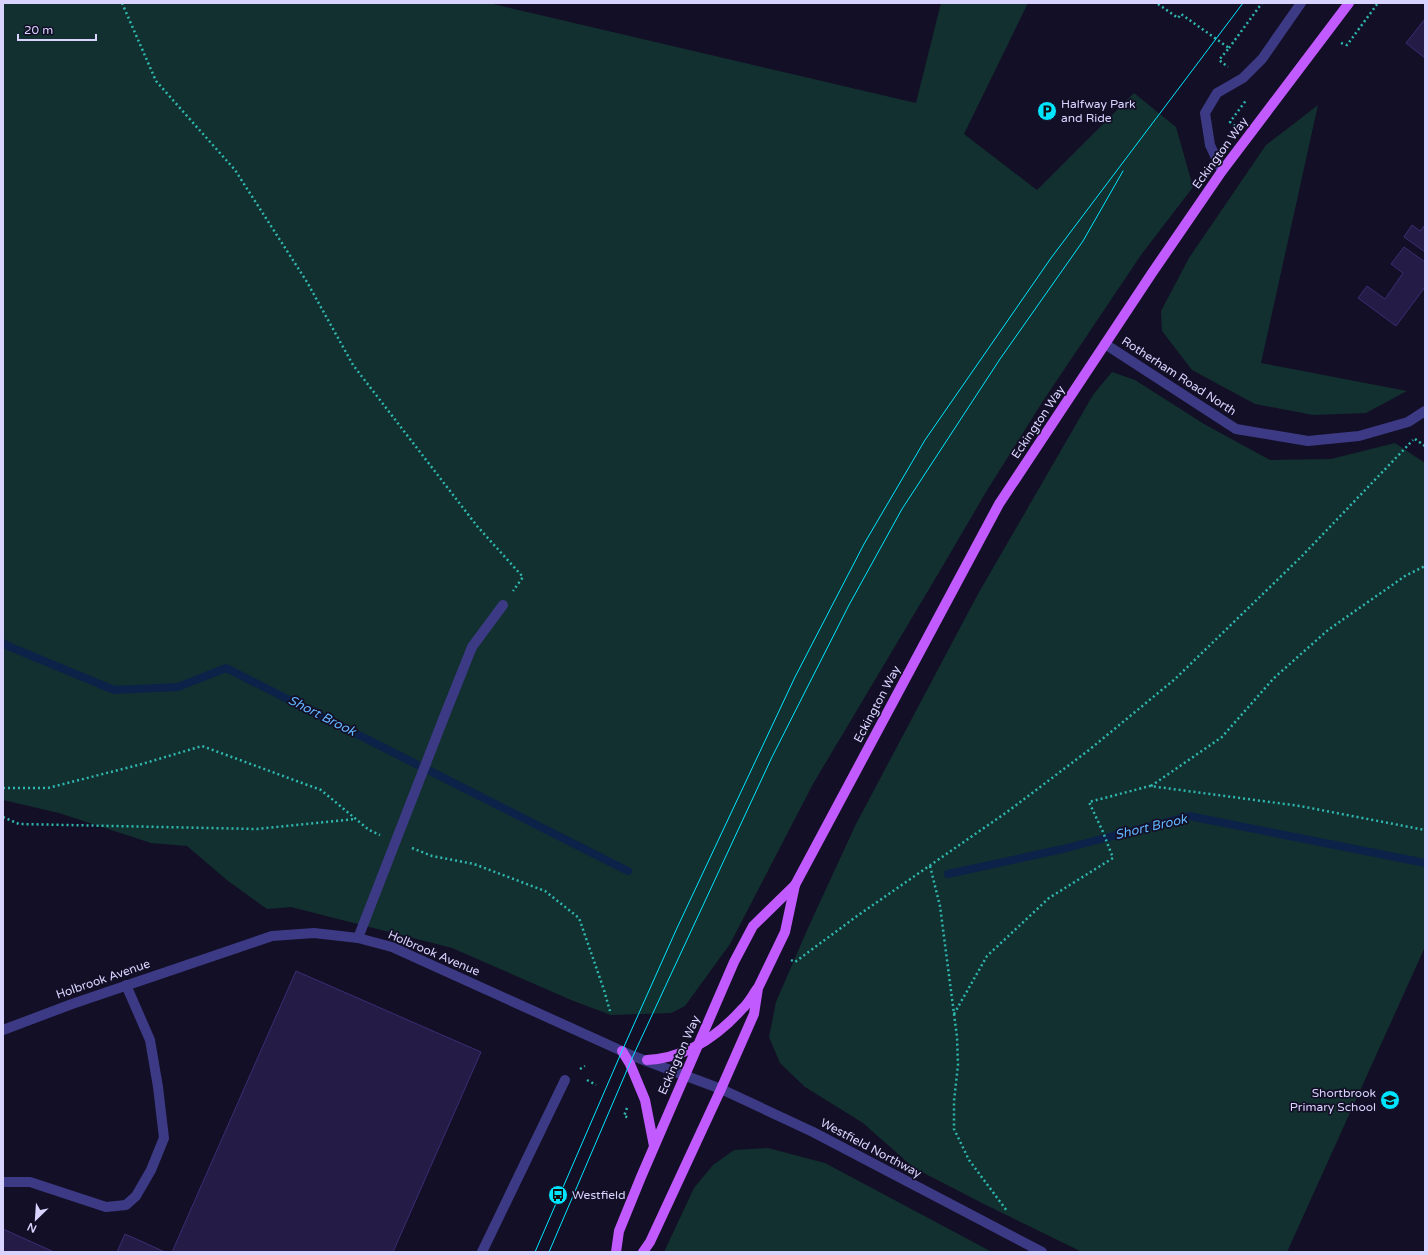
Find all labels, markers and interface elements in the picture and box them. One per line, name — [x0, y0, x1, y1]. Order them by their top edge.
scale bar — [18, 16, 96, 42]
text: 20 m — [24, 23, 53, 37]
place label: Halfway Park and Ride — [1061, 97, 1136, 125]
parking icon: Halfway Park and Ride — [1036, 100, 1058, 122]
street label: Eckington Way — [1189, 114, 1251, 192]
street label: Rotherham Road North — [1119, 334, 1239, 418]
street label: Eckington Way — [1008, 382, 1068, 461]
street label: Eckington Way — [851, 663, 903, 745]
water label: Short Brook — [286, 692, 359, 740]
water label: Short Brook — [1113, 811, 1190, 843]
street label: Holbrook Avenue — [386, 927, 482, 979]
street label: Holbrook Avenue — [54, 956, 152, 1002]
street label: Eckington Way — [655, 1013, 703, 1097]
place label: Shortbrook Primary School — [1290, 1086, 1376, 1114]
school or university icon: Shortbrook Primary School — [1379, 1089, 1401, 1111]
street label: Westfield Northway — [818, 1115, 924, 1181]
bus stop icon: Westfield — [547, 1184, 569, 1206]
place label: Westfield — [572, 1188, 626, 1202]
north arrow — [16, 1199, 56, 1239]
text: N — [25, 1220, 39, 1235]

